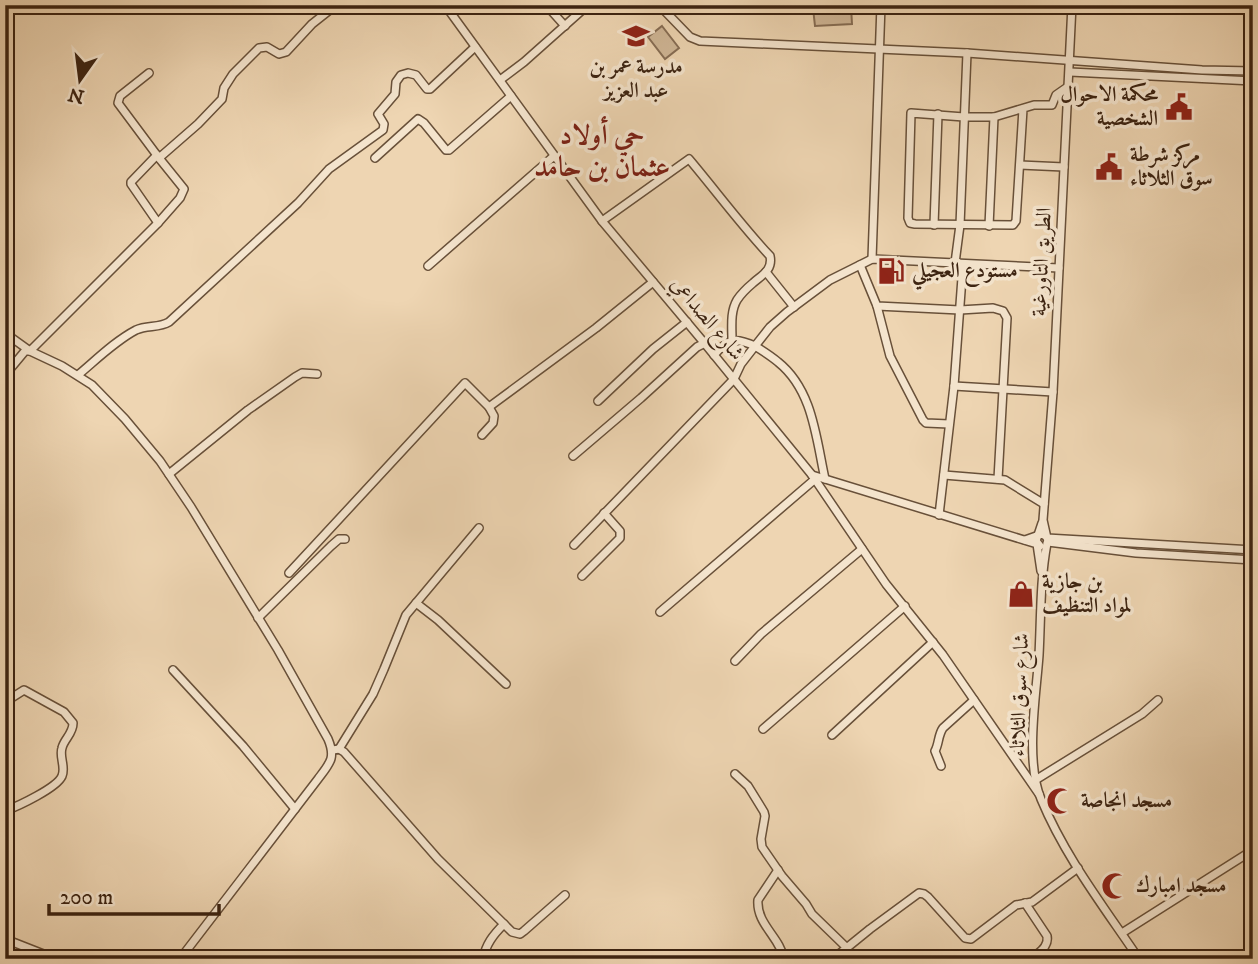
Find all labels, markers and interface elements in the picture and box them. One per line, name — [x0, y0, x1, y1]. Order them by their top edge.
school or university icon: مدرسة عمر بن عبد العزيز — [621, 21, 651, 51]
north arrow — [46, 46, 116, 116]
place label: مدرسة عمر بن عبد العزيز — [589, 54, 683, 104]
text: N — [66, 82, 87, 108]
place label: محكمة الاحوال الشخصية — [1060, 82, 1159, 132]
public building icon: محكمة الاحوال الشخصية — [1164, 92, 1194, 122]
district label: حي أولاد عثمان بن حامد — [534, 115, 670, 185]
place label: مركز شرطة سوق الثلاثاء — [1130, 142, 1213, 192]
public building icon: مركز شرطة سوق الثلاثاء — [1094, 152, 1124, 182]
street label: الطريق التاورغية — [1026, 207, 1058, 317]
fuel station icon: مستودع العجيلي — [876, 256, 906, 286]
place label: مستودع العجيلي — [911, 258, 1018, 290]
street label: شارع الصداعي — [661, 272, 750, 369]
place label: بن جازية لمواد التنظيف — [1042, 569, 1132, 619]
shop icon: بن جازية لمواد التنظيف — [1006, 579, 1036, 609]
street label: شارع سوق الثلاثاء — [1005, 633, 1039, 757]
mosque icon: مسجد انجاصة — [1045, 786, 1075, 816]
place label: مسجد انجاصة — [1081, 788, 1172, 814]
mosque icon: مسجد امبارك — [1100, 871, 1130, 901]
scale bar — [49, 873, 219, 917]
place label: مسجد امبارك — [1136, 873, 1227, 899]
text: 200 m — [60, 885, 113, 911]

